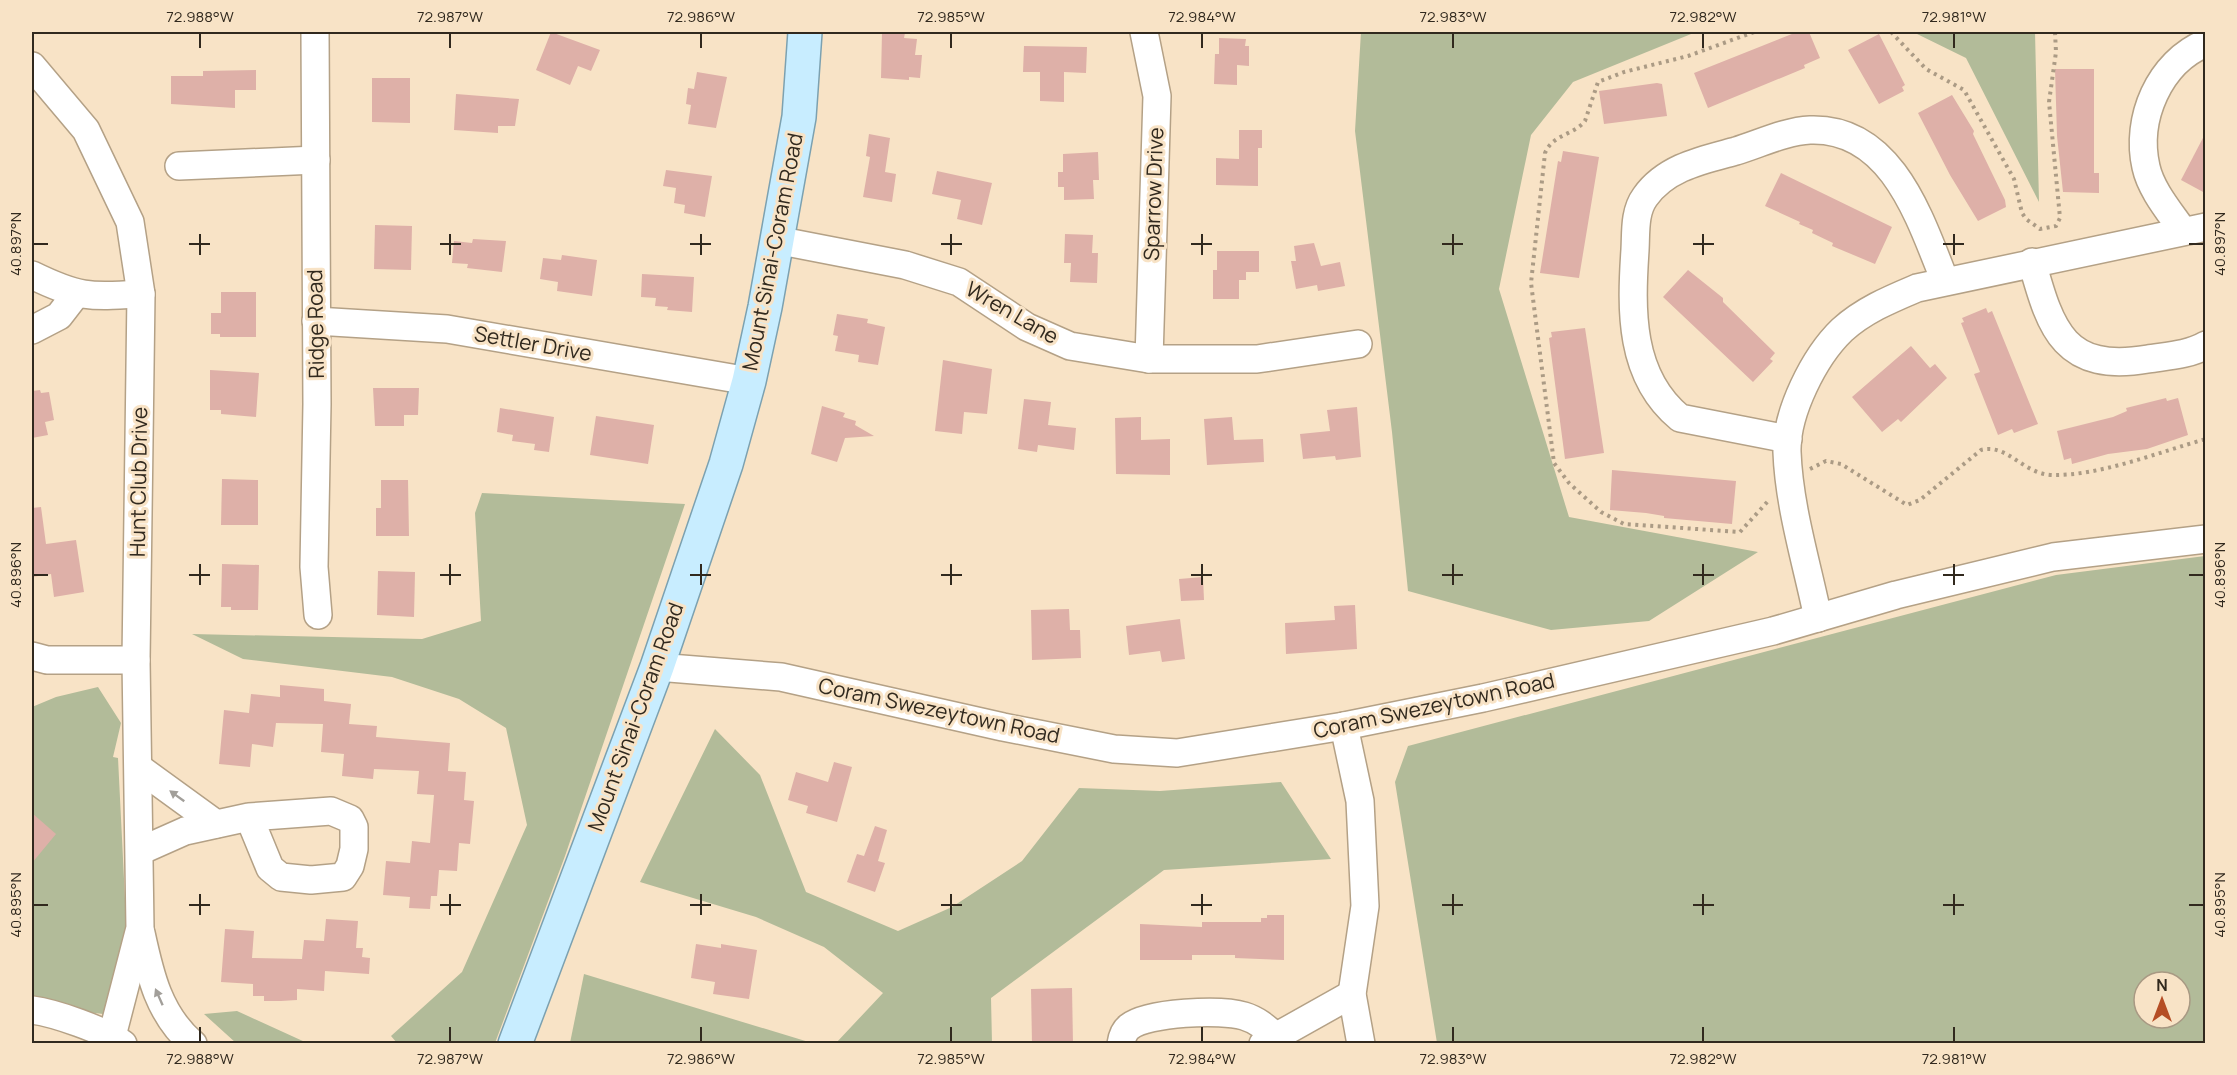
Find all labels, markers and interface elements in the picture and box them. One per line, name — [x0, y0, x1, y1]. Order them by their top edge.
text: 72.988°W — [166, 6, 234, 27]
text: 72.987°W — [417, 6, 483, 27]
text: 72.986°W — [667, 6, 735, 27]
text: 72.985°W — [917, 6, 985, 27]
text: 72.984°W — [1168, 6, 1236, 27]
text: 72.983°W — [1420, 6, 1486, 27]
text: 72.982°W — [1669, 6, 1737, 27]
text: 72.981°W — [1922, 6, 1986, 27]
street label: Sparrow Drive — [1137, 127, 1169, 261]
street label: Mount Sinai-Coram Road — [735, 131, 809, 373]
text: 40.897°N — [5, 212, 26, 276]
text: 40.897°N — [2209, 212, 2230, 276]
street label: Ridge Road — [300, 269, 330, 379]
street label: Wren Lane — [961, 274, 1064, 350]
street label: Settler Drive — [472, 319, 594, 367]
street label: Hunt Club Drive — [123, 407, 153, 557]
text: 40.896°N — [5, 542, 26, 608]
text: 40.896°N — [2209, 542, 2230, 608]
street label: Mount Sinai-Coram Road — [581, 598, 689, 835]
street label: Coram Swezeytown Road — [1311, 666, 1557, 744]
street label: Coram Swezeytown Road — [816, 671, 1062, 749]
one-way arrow — [170, 791, 185, 803]
text: 40.895°N — [5, 872, 26, 938]
text: 40.895°N — [2209, 872, 2230, 938]
north arrow — [2132, 970, 2192, 1030]
text: N — [2156, 974, 2168, 996]
one-way arrow — [154, 987, 164, 1005]
text: 72.988°W — [166, 1048, 234, 1069]
text: 72.987°W — [417, 1048, 483, 1069]
text: 72.986°W — [667, 1048, 735, 1069]
text: 72.985°W — [917, 1048, 985, 1069]
text: 72.984°W — [1168, 1048, 1236, 1069]
text: 72.983°W — [1420, 1048, 1486, 1069]
text: 72.982°W — [1669, 1048, 1737, 1069]
text: 72.981°W — [1922, 1048, 1986, 1069]

